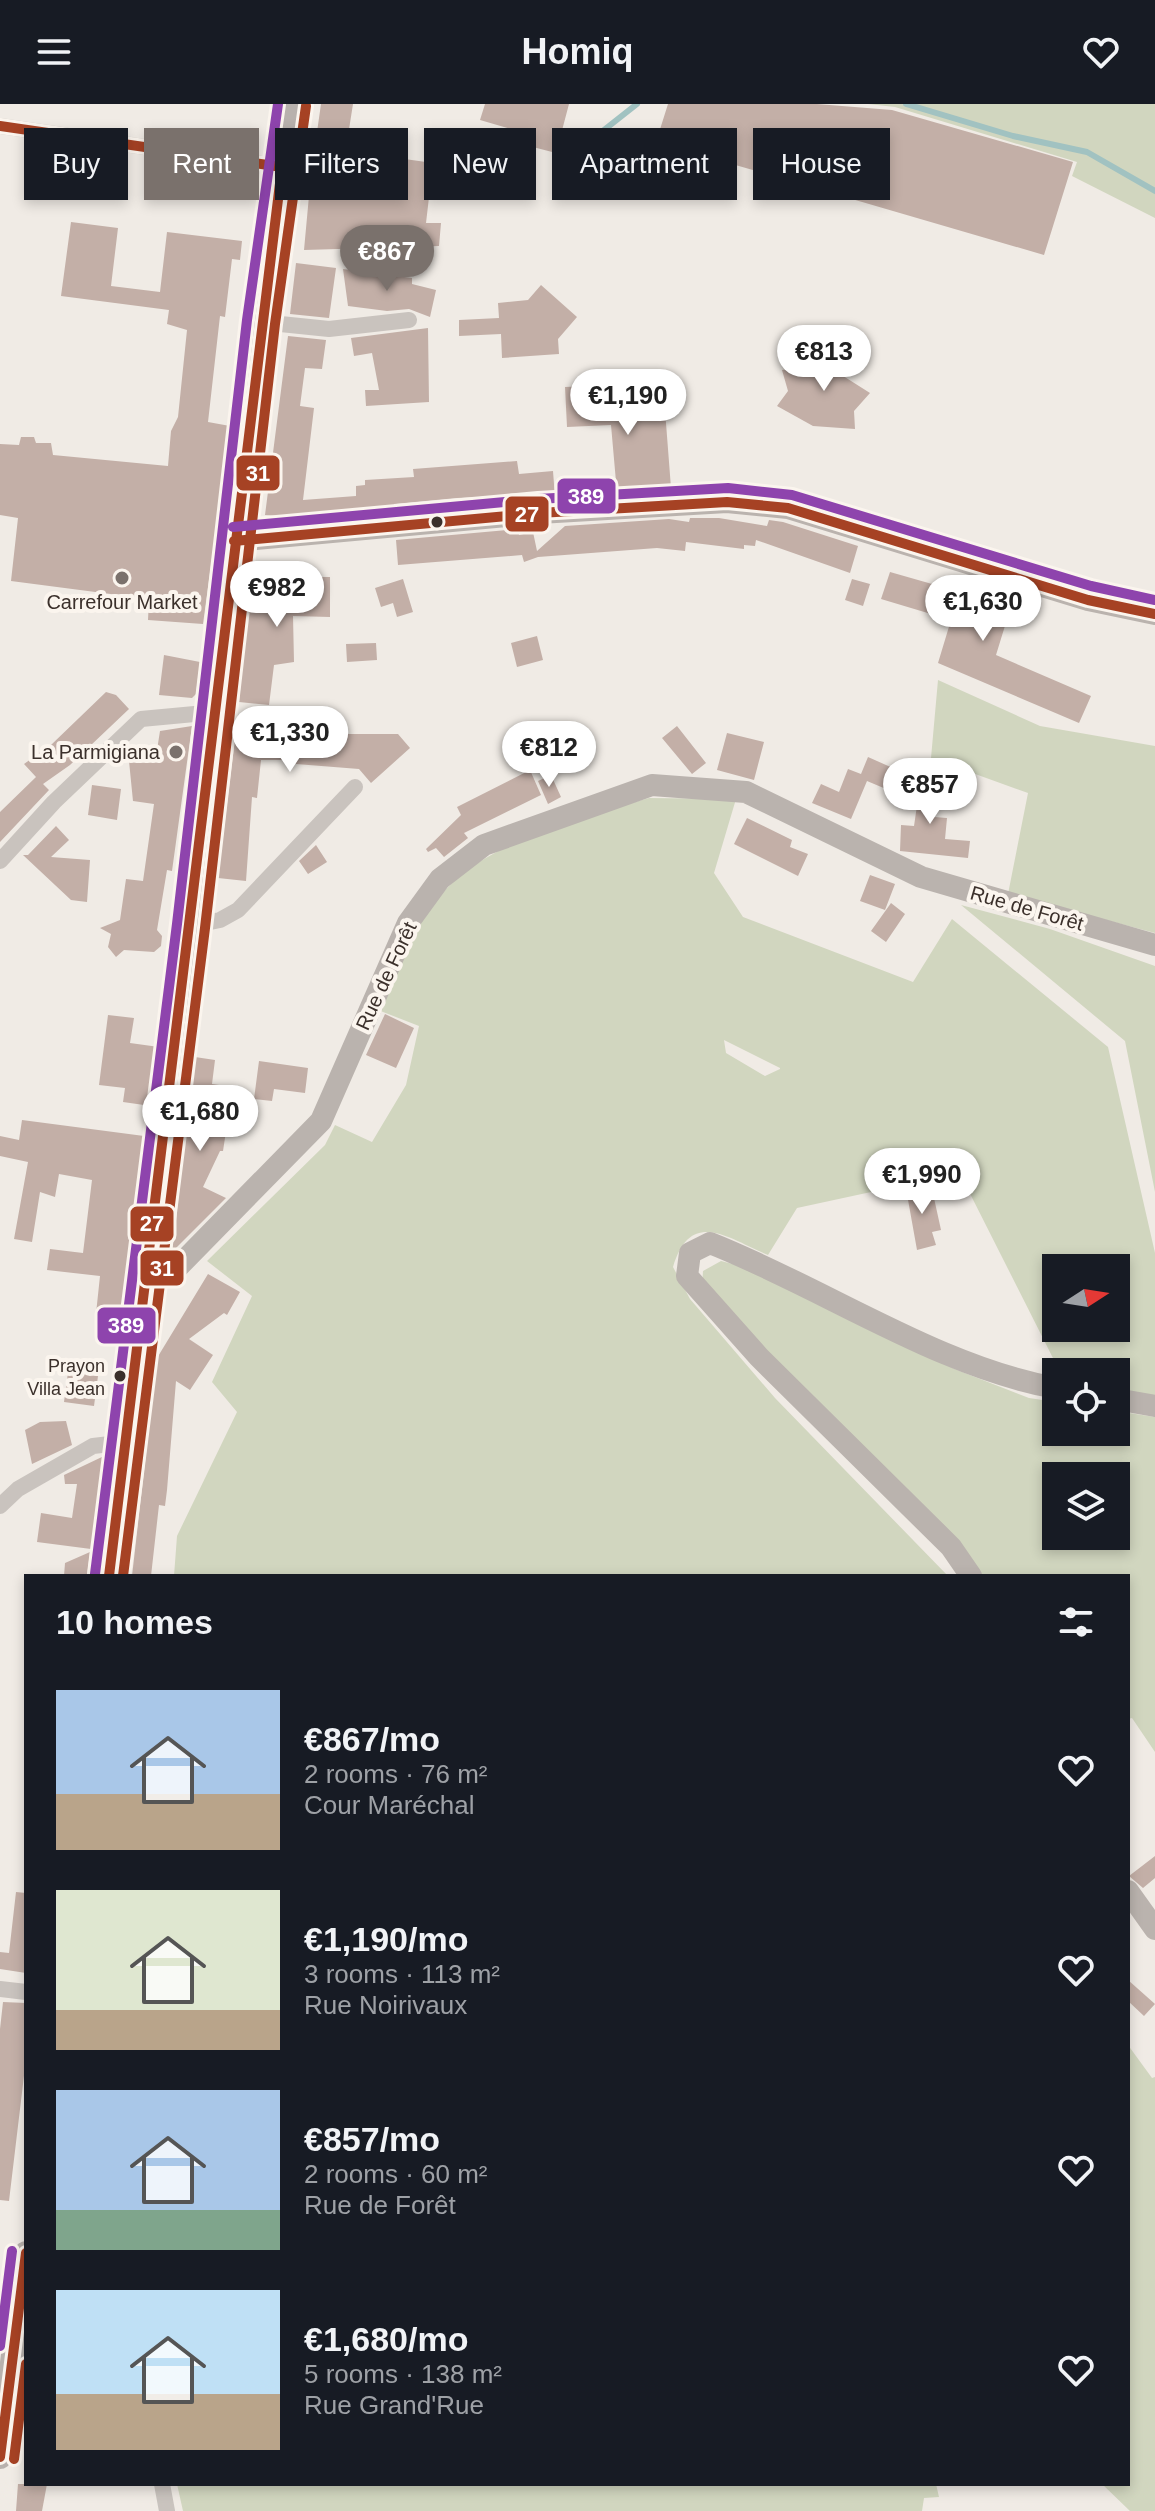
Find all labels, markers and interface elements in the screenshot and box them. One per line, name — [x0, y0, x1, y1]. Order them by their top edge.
icon: menu — [32, 30, 76, 74]
icon: heart — [1079, 30, 1123, 74]
text: Homiq — [522, 31, 634, 72]
chip: Buy — [24, 128, 128, 200]
chip: Rent — [144, 128, 259, 200]
chip: Filters — [275, 128, 408, 200]
chip: New — [424, 128, 536, 200]
chip: Apartment — [552, 128, 737, 200]
chip: House — [753, 128, 890, 200]
pin: €867 — [340, 225, 434, 293]
text: €867 — [358, 236, 416, 266]
pin: €813 — [777, 325, 871, 393]
text: €813 — [795, 336, 853, 366]
pin: €1,190 — [563, 369, 693, 437]
text: €1,190 — [588, 380, 668, 410]
line badge: 31 — [235, 454, 281, 492]
text: 31 — [246, 461, 270, 486]
line badge: 389 — [556, 477, 617, 515]
text: 389 — [568, 484, 604, 509]
line badge: 27 — [504, 495, 550, 533]
text: 27 — [515, 502, 539, 527]
unlabelled marker — [429, 514, 445, 530]
pin: €982 — [230, 561, 324, 629]
marker: Carrefour Market — [113, 569, 131, 587]
text: €982 — [248, 572, 306, 602]
pin: €1,630 — [918, 575, 1048, 643]
text: €1,630 — [943, 586, 1023, 616]
place label: Carrefour Market — [46, 591, 198, 613]
pin: €1,330 — [225, 706, 355, 774]
text: €1,330 — [250, 717, 330, 747]
pin: €812 — [502, 721, 596, 789]
text: €812 — [520, 732, 578, 762]
place label: La Parmigiana — [31, 741, 161, 763]
marker: La Parmigiana — [167, 743, 185, 761]
pin: €857 — [883, 758, 977, 826]
text: €857 — [901, 769, 959, 799]
street label: Rue de Forêt — [968, 881, 1087, 935]
street label: Rue de Forêt — [351, 918, 421, 1034]
pin: €1,680 — [135, 1085, 265, 1153]
text: €1,680 — [160, 1096, 240, 1126]
pin: €1,990 — [857, 1148, 987, 1216]
text: €1,990 — [882, 1159, 962, 1189]
line badge: 27 — [129, 1205, 175, 1243]
text: 27 — [140, 1211, 164, 1236]
line badge: 31 — [139, 1249, 185, 1287]
north arrow — [1042, 1254, 1130, 1342]
map controls — [1042, 1254, 1130, 1550]
text: 31 — [150, 1256, 174, 1281]
line badge: 389 — [96, 1306, 157, 1345]
text: 389 — [108, 1313, 144, 1338]
place label: Prayon Villa Jean — [27, 1356, 105, 1399]
button: locate — [1042, 1358, 1130, 1446]
marker: Prayon Villa Jean — [112, 1368, 128, 1384]
button: layers — [1042, 1462, 1130, 1550]
icon: filters — [1054, 1600, 1098, 1644]
text: 10 homes — [56, 1603, 213, 1641]
text: €867/mo — [304, 1720, 440, 1758]
icon: home — [120, 1722, 216, 1818]
icon: heart — [1054, 1748, 1098, 1792]
text: 2 rooms · 76 m² — [304, 1759, 488, 1789]
text: Cour Maréchal — [304, 1790, 475, 1820]
text: €1,190/mo — [304, 1920, 468, 1958]
icon: home — [120, 1922, 216, 2018]
icon: heart — [1054, 1948, 1098, 1992]
text: 3 rooms · 113 m² — [304, 1959, 500, 1989]
text: Rue Noirivaux — [304, 1990, 467, 2020]
text: €857/mo — [304, 2120, 440, 2158]
icon: home — [120, 2122, 216, 2218]
icon: heart — [1054, 2148, 1098, 2192]
text: 2 rooms · 60 m² — [304, 2159, 488, 2189]
text: Rue de Forêt — [304, 2190, 456, 2220]
text: €1,680/mo — [304, 2320, 468, 2358]
icon: home — [120, 2322, 216, 2418]
icon: heart — [1054, 2348, 1098, 2392]
text: 5 rooms · 138 m² — [304, 2359, 502, 2389]
text: Rue Grand'Rue — [304, 2390, 484, 2420]

